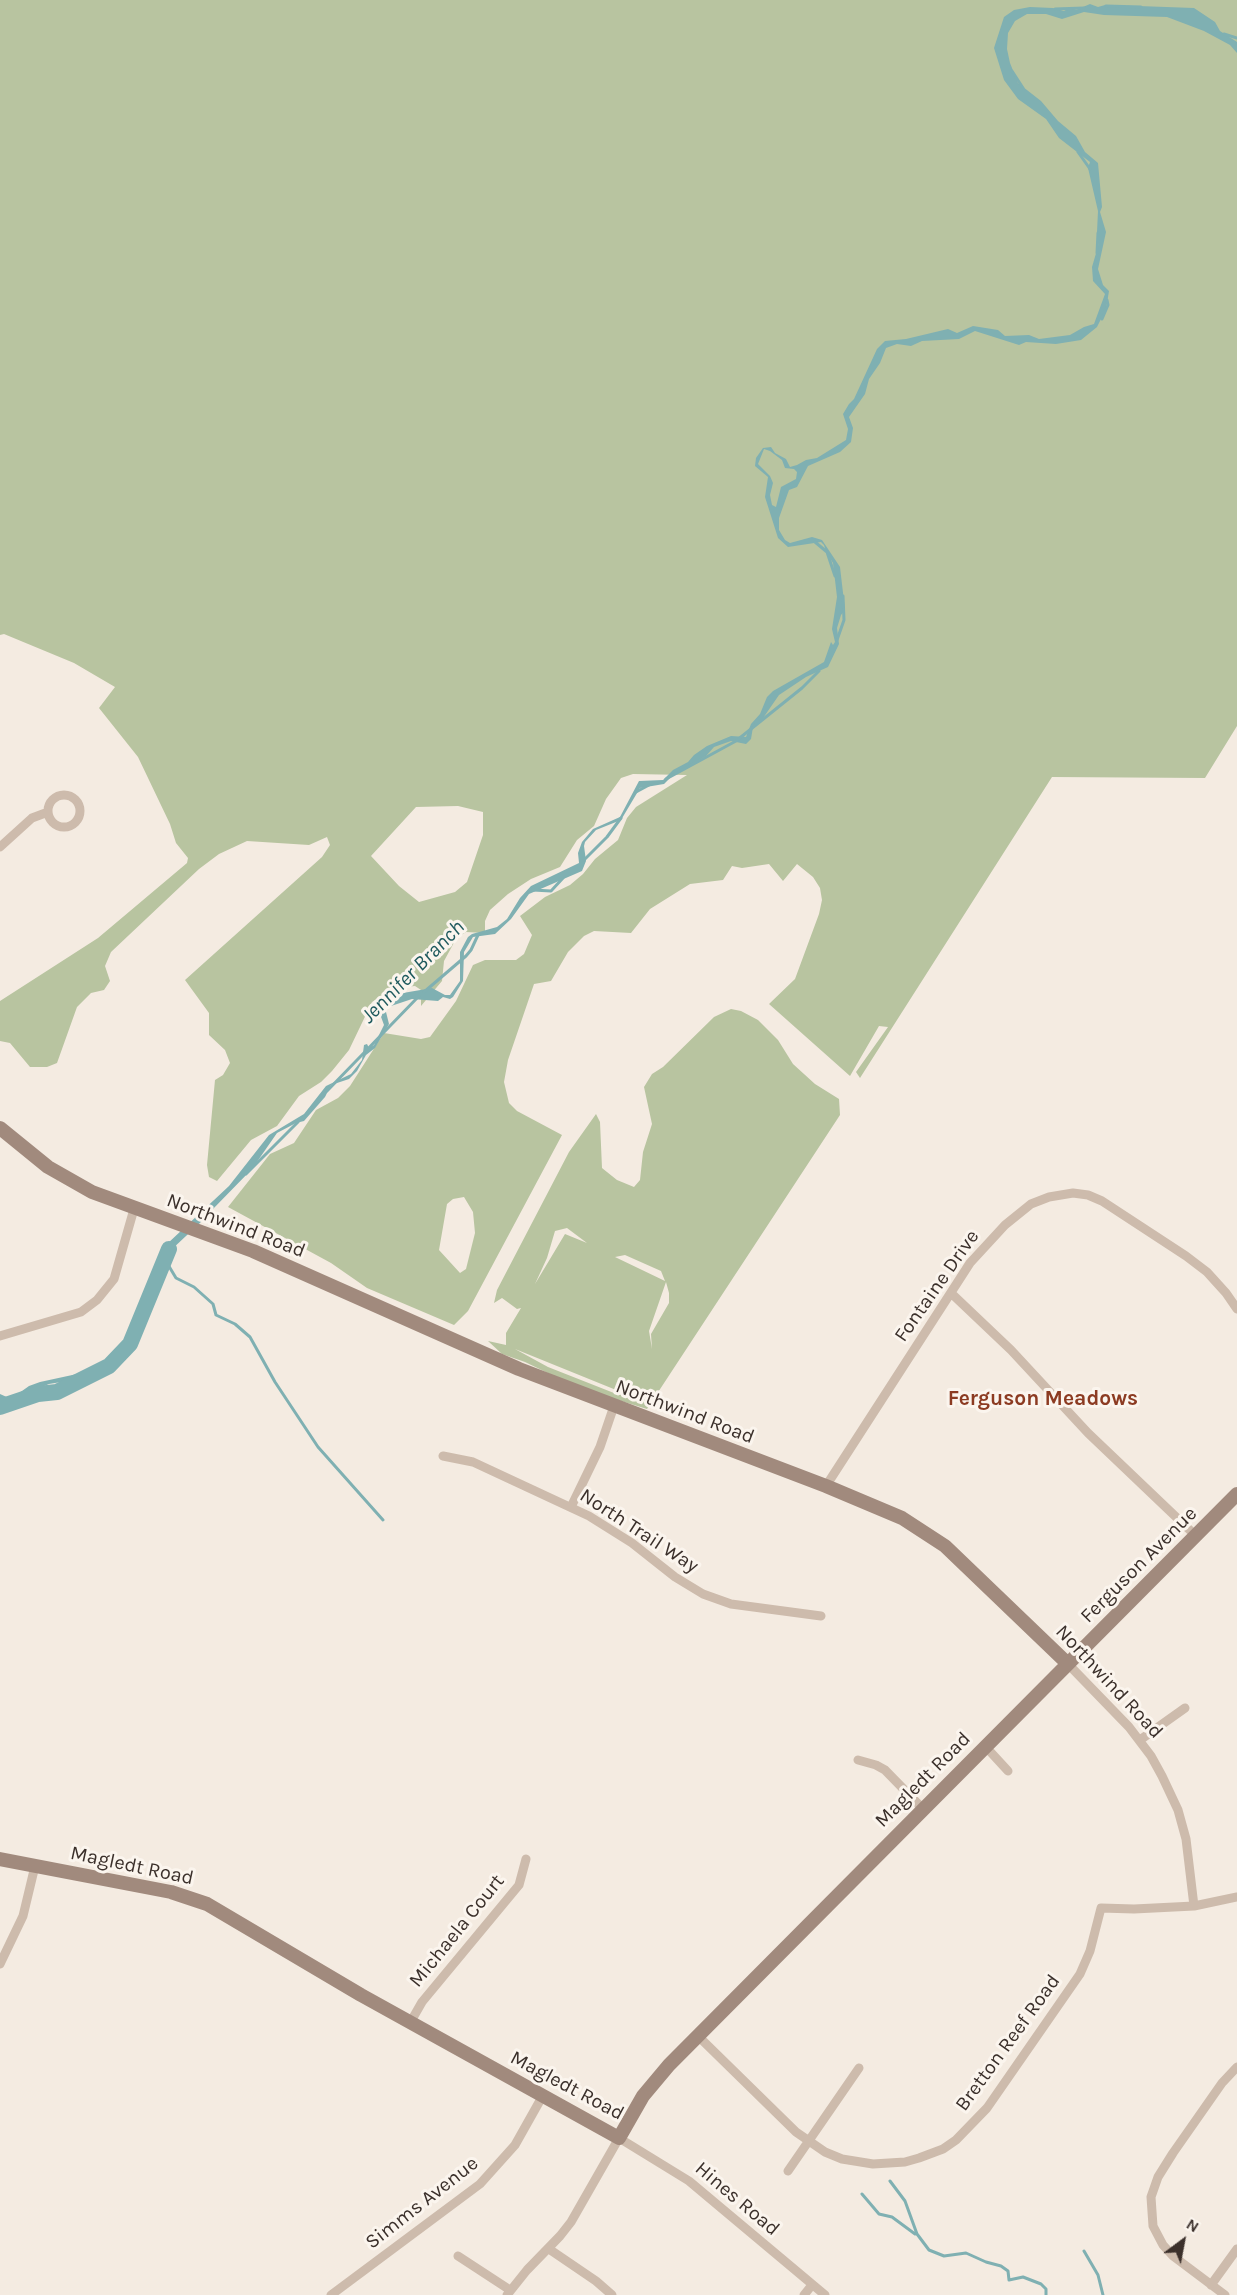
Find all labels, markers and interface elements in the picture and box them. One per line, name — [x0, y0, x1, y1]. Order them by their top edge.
water label: Jennifer Branch — [356, 915, 470, 1029]
street label: Northwind Road — [163, 1189, 309, 1263]
street label: Fontaine Drive — [890, 1225, 984, 1347]
street label: Northwind Road — [612, 1375, 758, 1449]
district label: Ferguson Meadows — [948, 1386, 1138, 1412]
street label: North Trail Way — [575, 1484, 703, 1578]
street label: Ferguson Avenue — [1076, 1502, 1202, 1628]
street label: Northwind Road — [1050, 1620, 1168, 1744]
street label: Magledt Road — [870, 1727, 976, 1833]
street label: Magledt Road — [68, 1841, 196, 1891]
street label: Michaela Court — [404, 1870, 510, 1992]
street label: Bretton Reef Road — [950, 1970, 1066, 2116]
street label: Magledt Road — [506, 2046, 628, 2126]
street label: Simms Avenue — [361, 2152, 483, 2254]
street label: Hines Road — [690, 2157, 784, 2241]
north arrow — [1153, 2211, 1213, 2271]
text: N — [1183, 2214, 1203, 2236]

